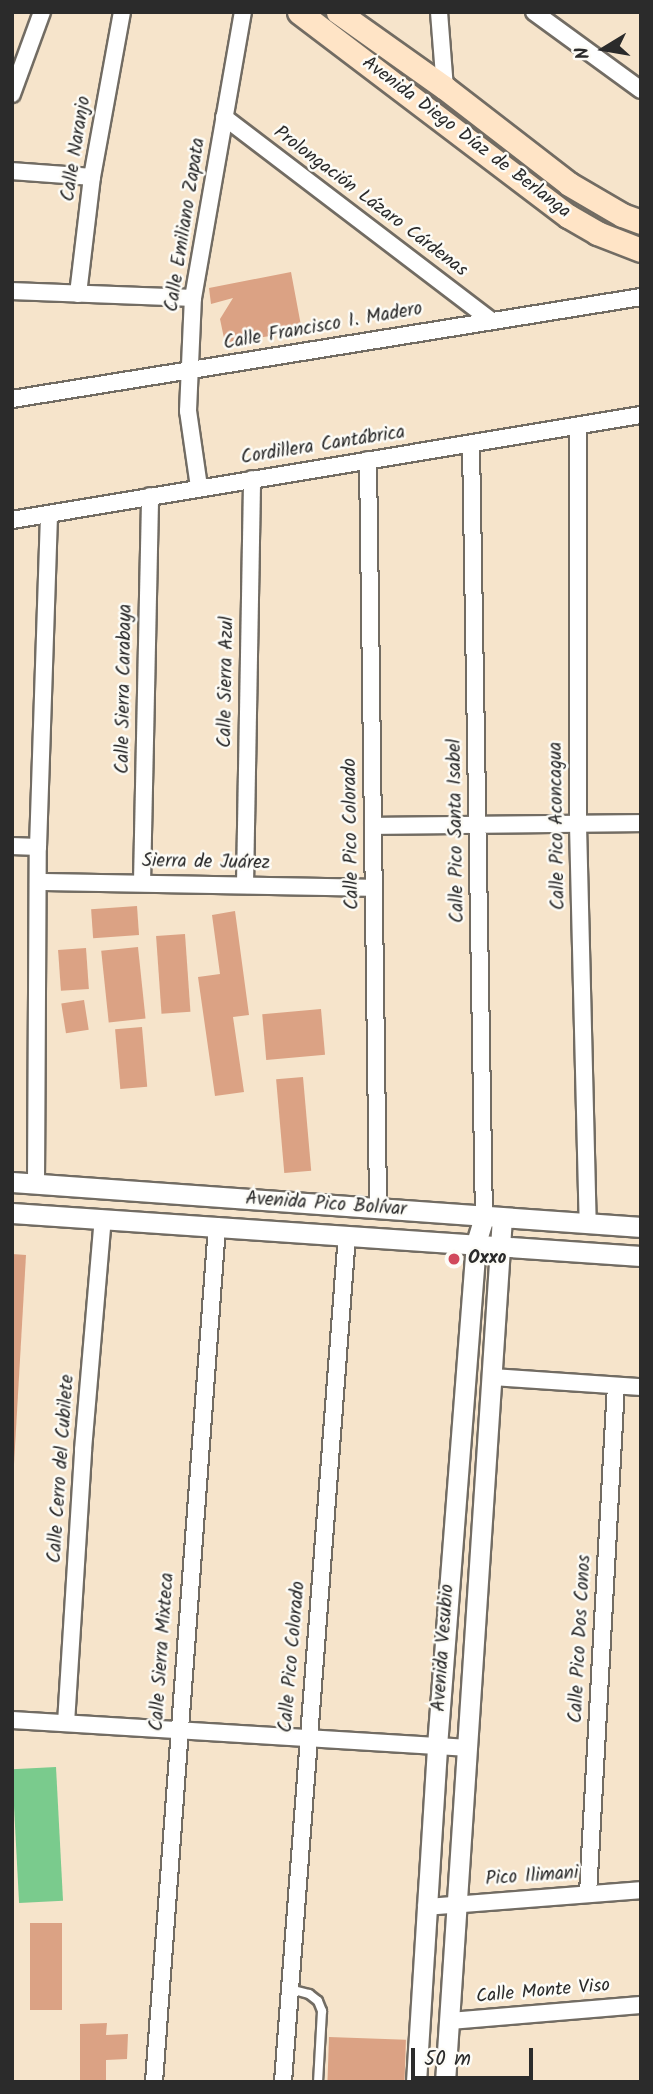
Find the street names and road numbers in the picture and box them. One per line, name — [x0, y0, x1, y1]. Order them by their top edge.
street label: Avenida Diego Díaz de Berlanga — [357, 52, 575, 224]
street label: Calle Naranjo — [57, 95, 97, 203]
street label: Prolongación Lázaro Cárdenas — [269, 122, 471, 282]
street label: Calle Emiliano Zapata — [161, 136, 211, 314]
street label: Calle Francisco I. Madero — [222, 298, 424, 356]
street label: Cordillera Cantábrica — [239, 422, 407, 470]
street label: Calle Sierra Carabaya — [112, 604, 138, 774]
street label: Calle Sierra Azul — [214, 616, 240, 748]
street label: Calle Pico Santa Isabel — [444, 739, 470, 923]
street label: Calle Pico Aconcagua — [545, 742, 571, 910]
street label: Calle Pico Colorado — [339, 758, 365, 910]
street label: Sierra de Juárez — [142, 850, 270, 876]
street label: Avenida Pico Bolívar — [245, 1188, 407, 1222]
street label: Calle Cerro del Cubilete — [44, 1374, 80, 1564]
street label: Calle Pico Dos Conos — [565, 1554, 597, 1724]
street label: Calle Sierra Mixteca — [146, 1572, 180, 1732]
street label: Calle Pico Colorado — [275, 1580, 311, 1734]
street label: Avenida Vesubio — [428, 1583, 460, 1713]
street label: Pico Ilimani — [485, 1862, 579, 1892]
street label: Calle Monte Viso — [475, 1975, 611, 2009]

